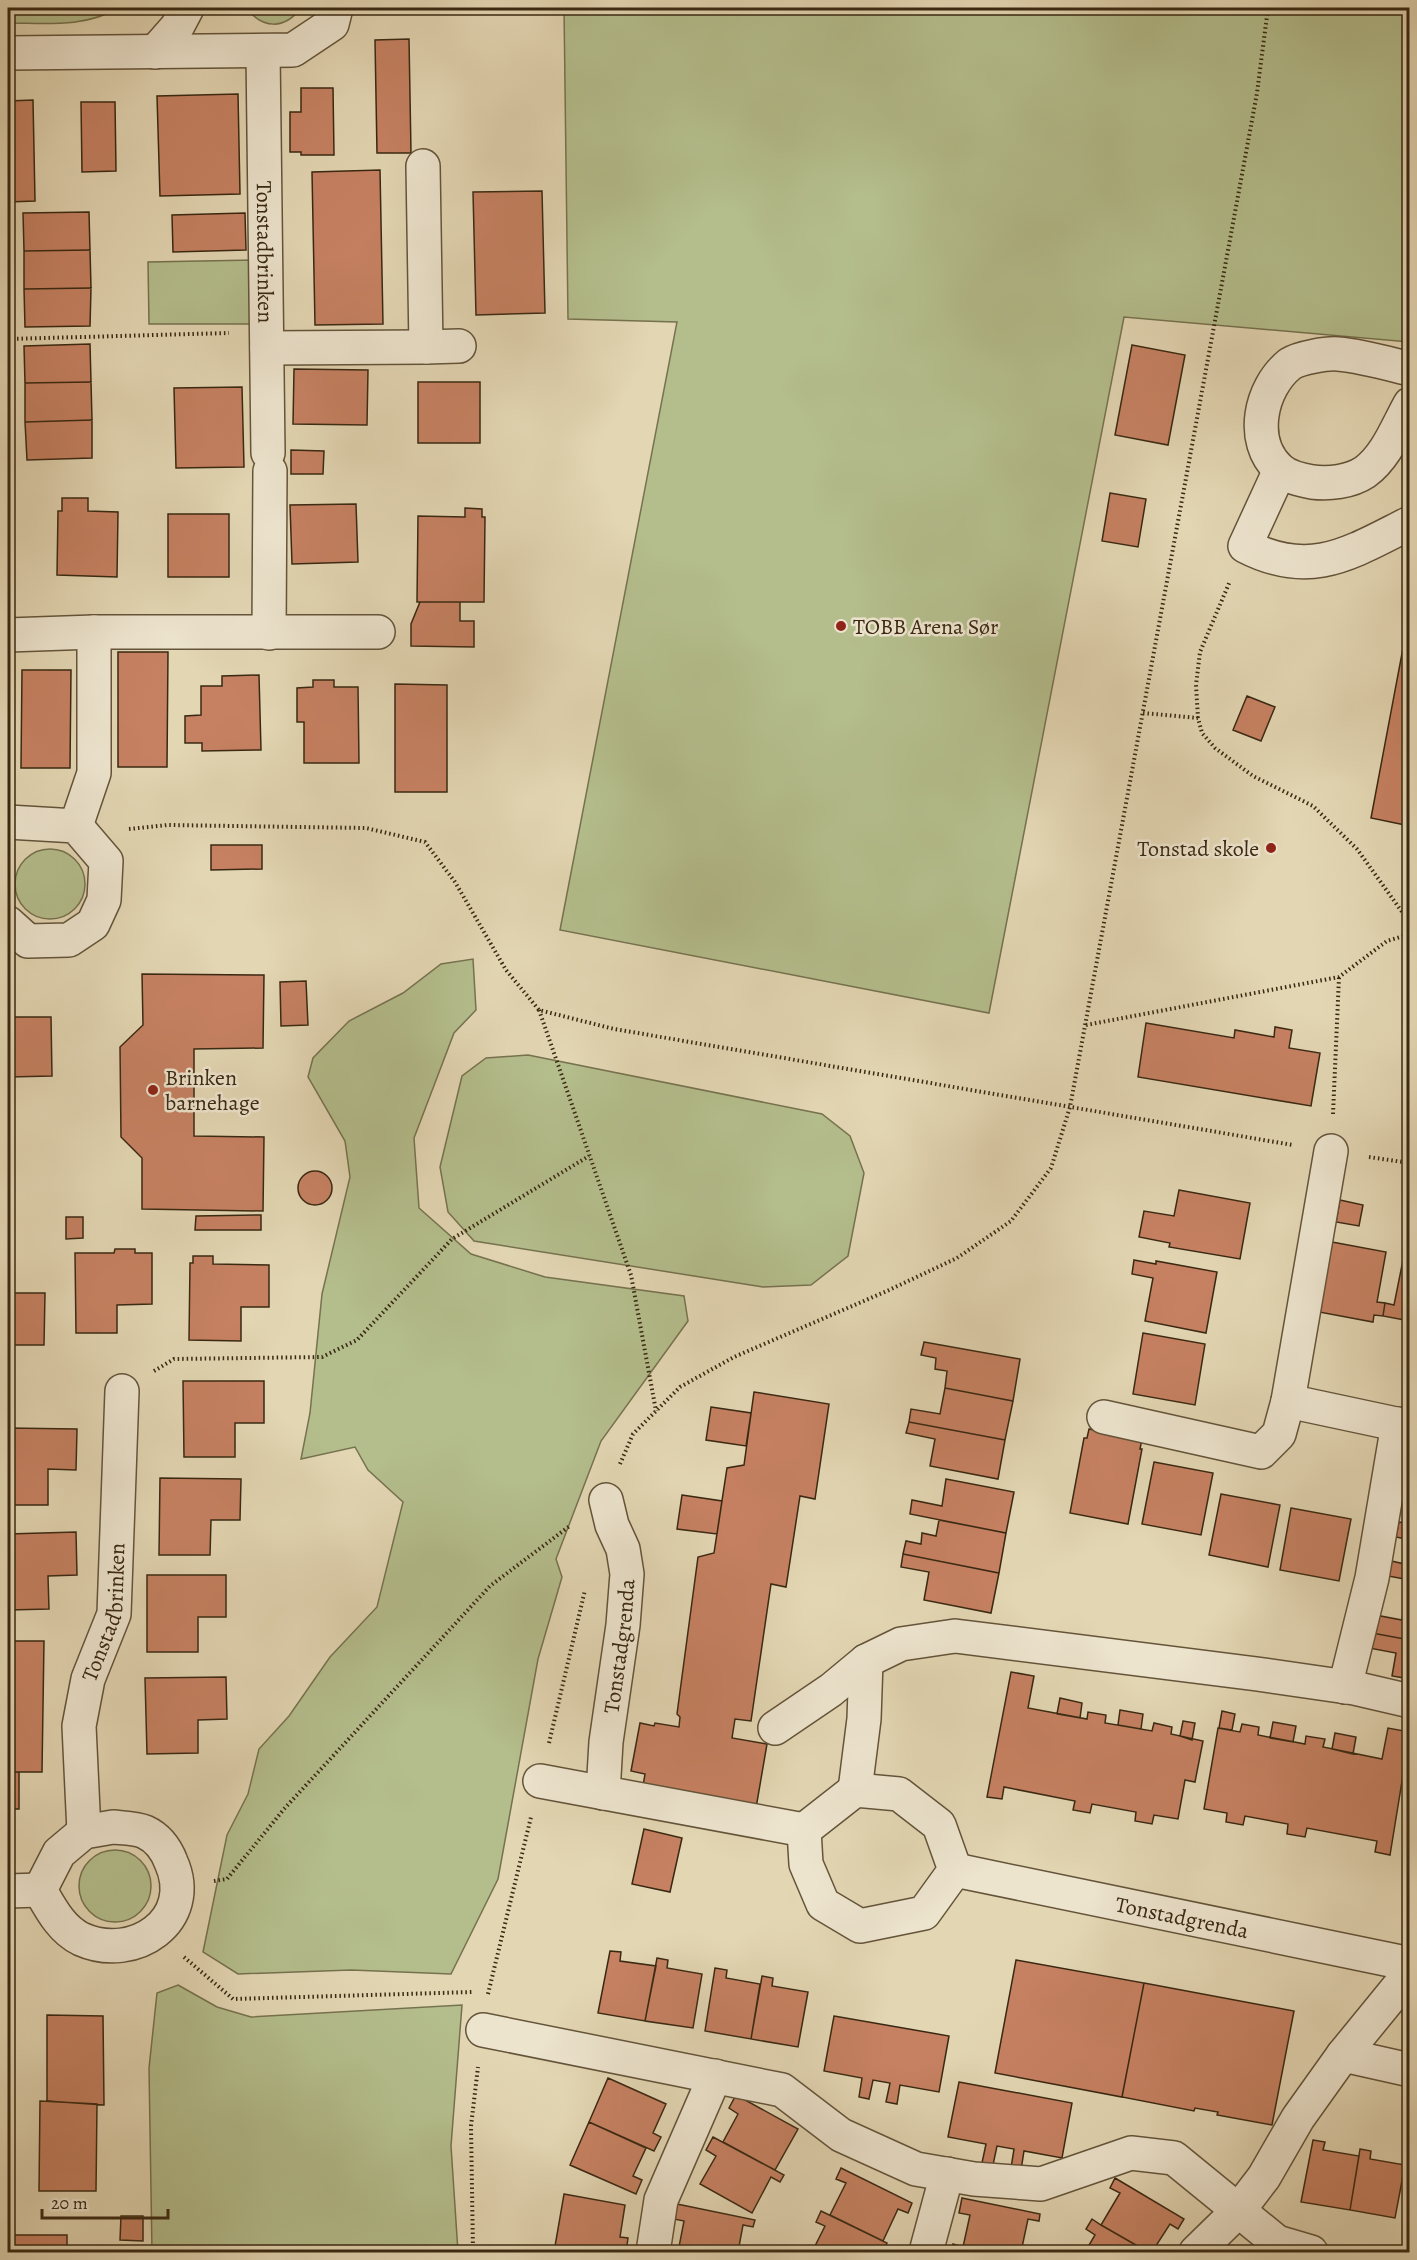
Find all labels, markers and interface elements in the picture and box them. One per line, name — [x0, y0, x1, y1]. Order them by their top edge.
street label: Tonstadbrinken — [249, 181, 280, 323]
place label: TOBB Arena Sør — [853, 612, 998, 642]
marker: TOBB Arena Sør — [834, 619, 848, 633]
place label: Tonstad skole — [1137, 834, 1259, 864]
marker: Tonstad skole — [1264, 841, 1278, 855]
place label: Brinken barnehage — [165, 1063, 260, 1118]
marker: Brinken barnehage — [146, 1083, 160, 1097]
street label: Tonstadbrinken — [75, 1542, 133, 1686]
street label: Tonstadgrenda — [596, 1577, 643, 1715]
street label: Tonstadgrenda — [1113, 1890, 1252, 1946]
scale bar — [42, 2182, 168, 2220]
text: 20 m — [51, 2191, 88, 2215]

